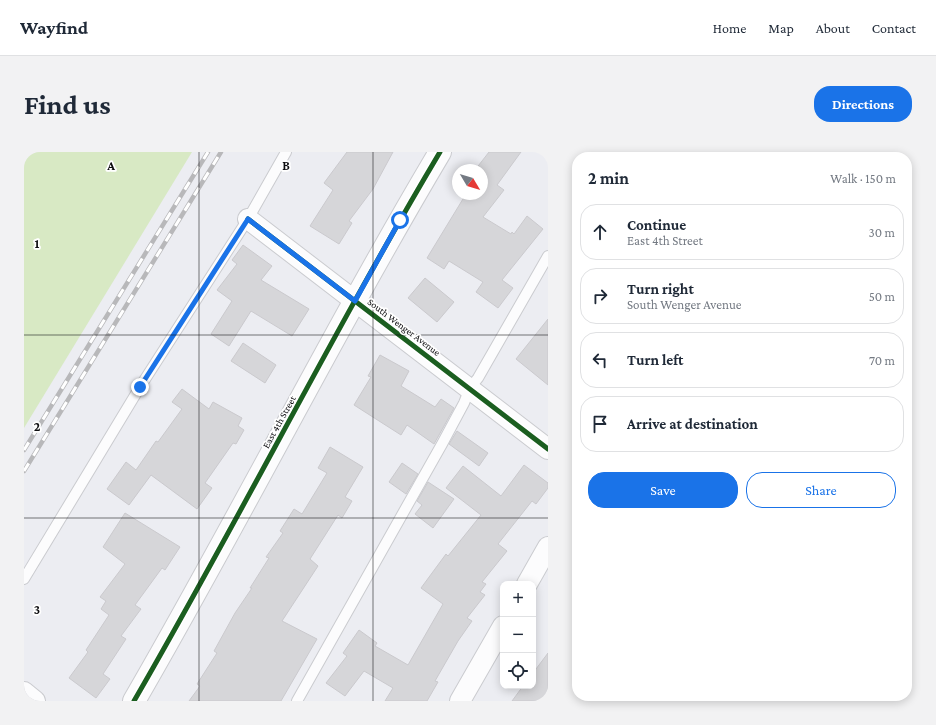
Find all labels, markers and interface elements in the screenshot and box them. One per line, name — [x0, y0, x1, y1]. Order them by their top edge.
text: Wayfind — [20, 17, 88, 38]
text: Home — [713, 20, 746, 36]
text: Map — [768, 20, 794, 36]
text: About — [816, 20, 850, 36]
text: Contact — [872, 20, 916, 36]
button: Directions — [814, 86, 912, 122]
text: Find us — [24, 89, 111, 120]
text: A — [106, 158, 115, 173]
text: B — [282, 158, 290, 173]
north arrow — [452, 164, 488, 200]
text: 2 min — [588, 169, 629, 188]
text: Walk · 150 m — [830, 171, 896, 186]
route start — [391, 211, 409, 229]
text: Continue — [627, 217, 686, 233]
icon: ahead — [589, 221, 611, 243]
text: 30 m — [869, 225, 895, 240]
text: East 4th Street — [627, 233, 703, 248]
text: 1 — [35, 236, 40, 251]
text: Turn right — [627, 281, 694, 297]
icon: right — [589, 285, 611, 307]
text: 50 m — [869, 289, 895, 304]
street label: South Wenger Avenue — [366, 296, 443, 358]
text: South Wenger Avenue — [627, 297, 742, 312]
icon: left — [589, 349, 611, 371]
text: Turn left — [627, 352, 683, 368]
text: 70 m — [869, 353, 895, 368]
route end — [131, 378, 149, 396]
street label: East 4th Street — [260, 393, 298, 450]
icon: arrive — [589, 413, 611, 435]
text: Arrive at destination — [627, 416, 758, 432]
text: 2 — [34, 419, 41, 434]
button: Save — [588, 472, 738, 508]
button: Share — [746, 472, 896, 508]
map controls — [500, 581, 536, 689]
button: + — [500, 581, 536, 617]
text: 3 — [34, 602, 40, 617]
button: − — [500, 617, 536, 653]
button: locate — [500, 653, 536, 689]

